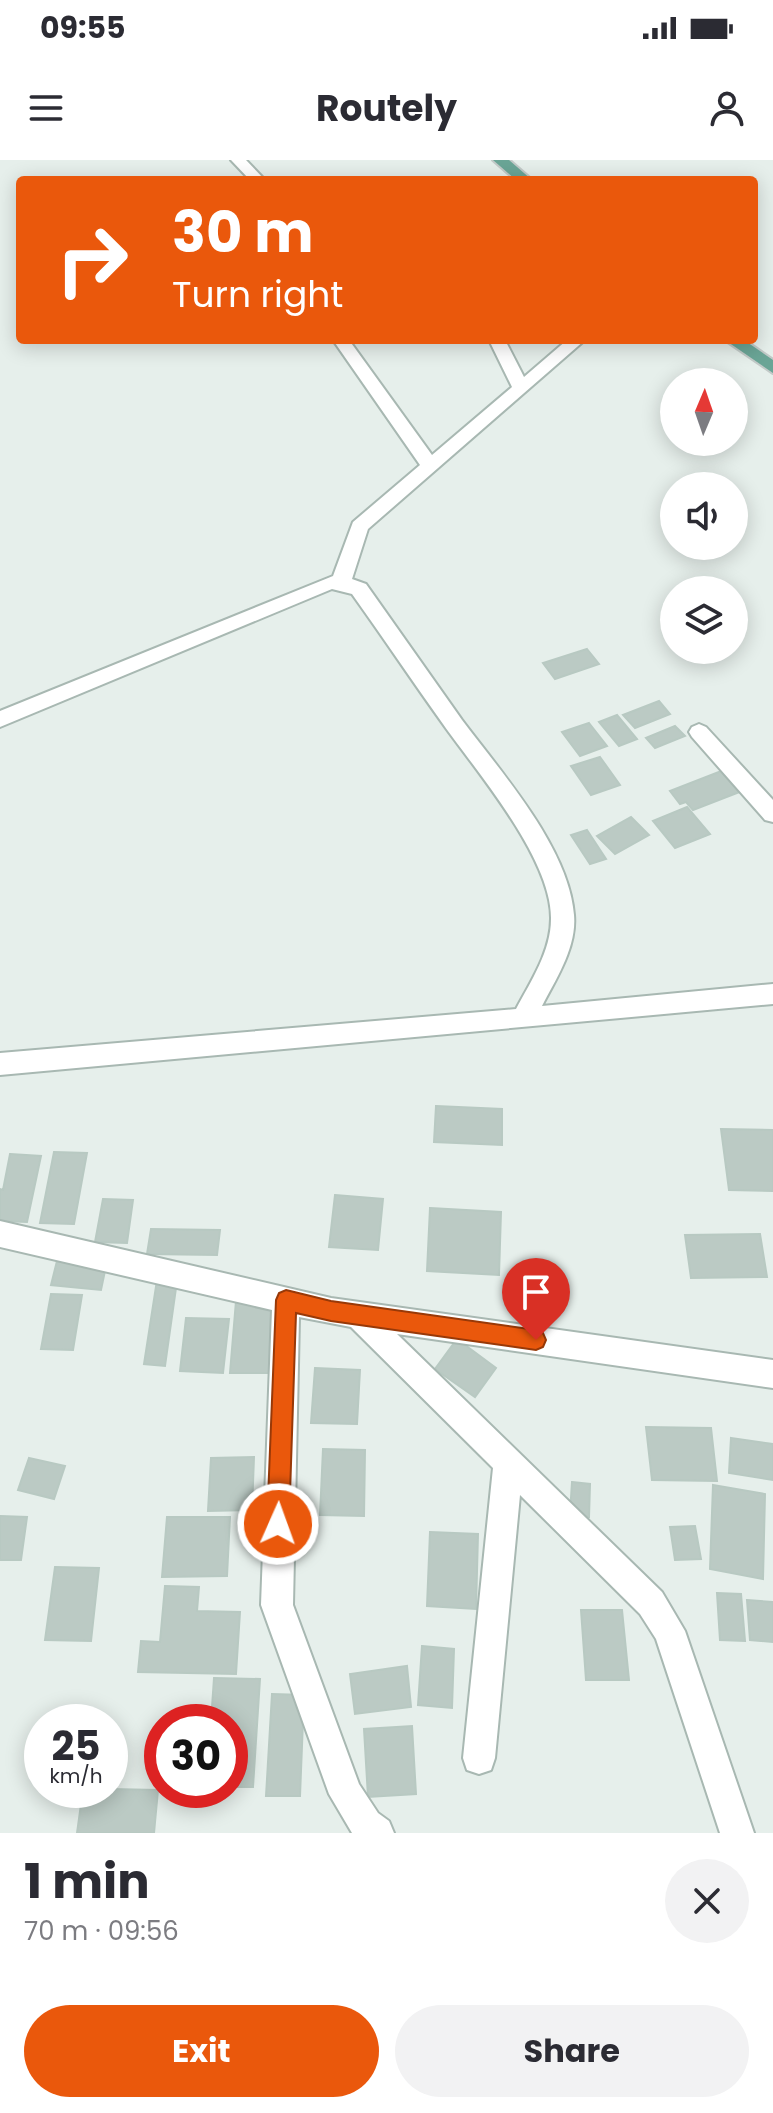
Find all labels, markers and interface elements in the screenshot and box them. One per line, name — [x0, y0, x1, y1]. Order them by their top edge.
text: 09:55 — [40, 6, 126, 49]
text: Routely — [316, 83, 457, 134]
icon: menu — [24, 86, 68, 130]
icon: person — [705, 86, 749, 130]
text: 30 m — [172, 193, 314, 272]
icon: right — [40, 208, 144, 312]
text: Turn right — [172, 269, 343, 320]
north arrow — [660, 368, 748, 456]
map controls — [660, 368, 748, 664]
button: sound — [660, 472, 748, 560]
button: layers — [660, 576, 748, 664]
pin — [502, 1258, 570, 1340]
icon: arrive — [514, 1270, 558, 1314]
position arrow — [236, 1482, 320, 1566]
speed limit sign: 30 — [144, 1704, 248, 1808]
text: 25 — [52, 1718, 100, 1774]
text: km/h — [49, 1762, 103, 1790]
text: 1 min — [24, 1848, 150, 1915]
button: close — [665, 1859, 749, 1943]
text: 70 m · 09:56 — [24, 1913, 179, 1949]
button: Exit — [24, 2005, 379, 2097]
button: Share — [395, 2005, 749, 2097]

